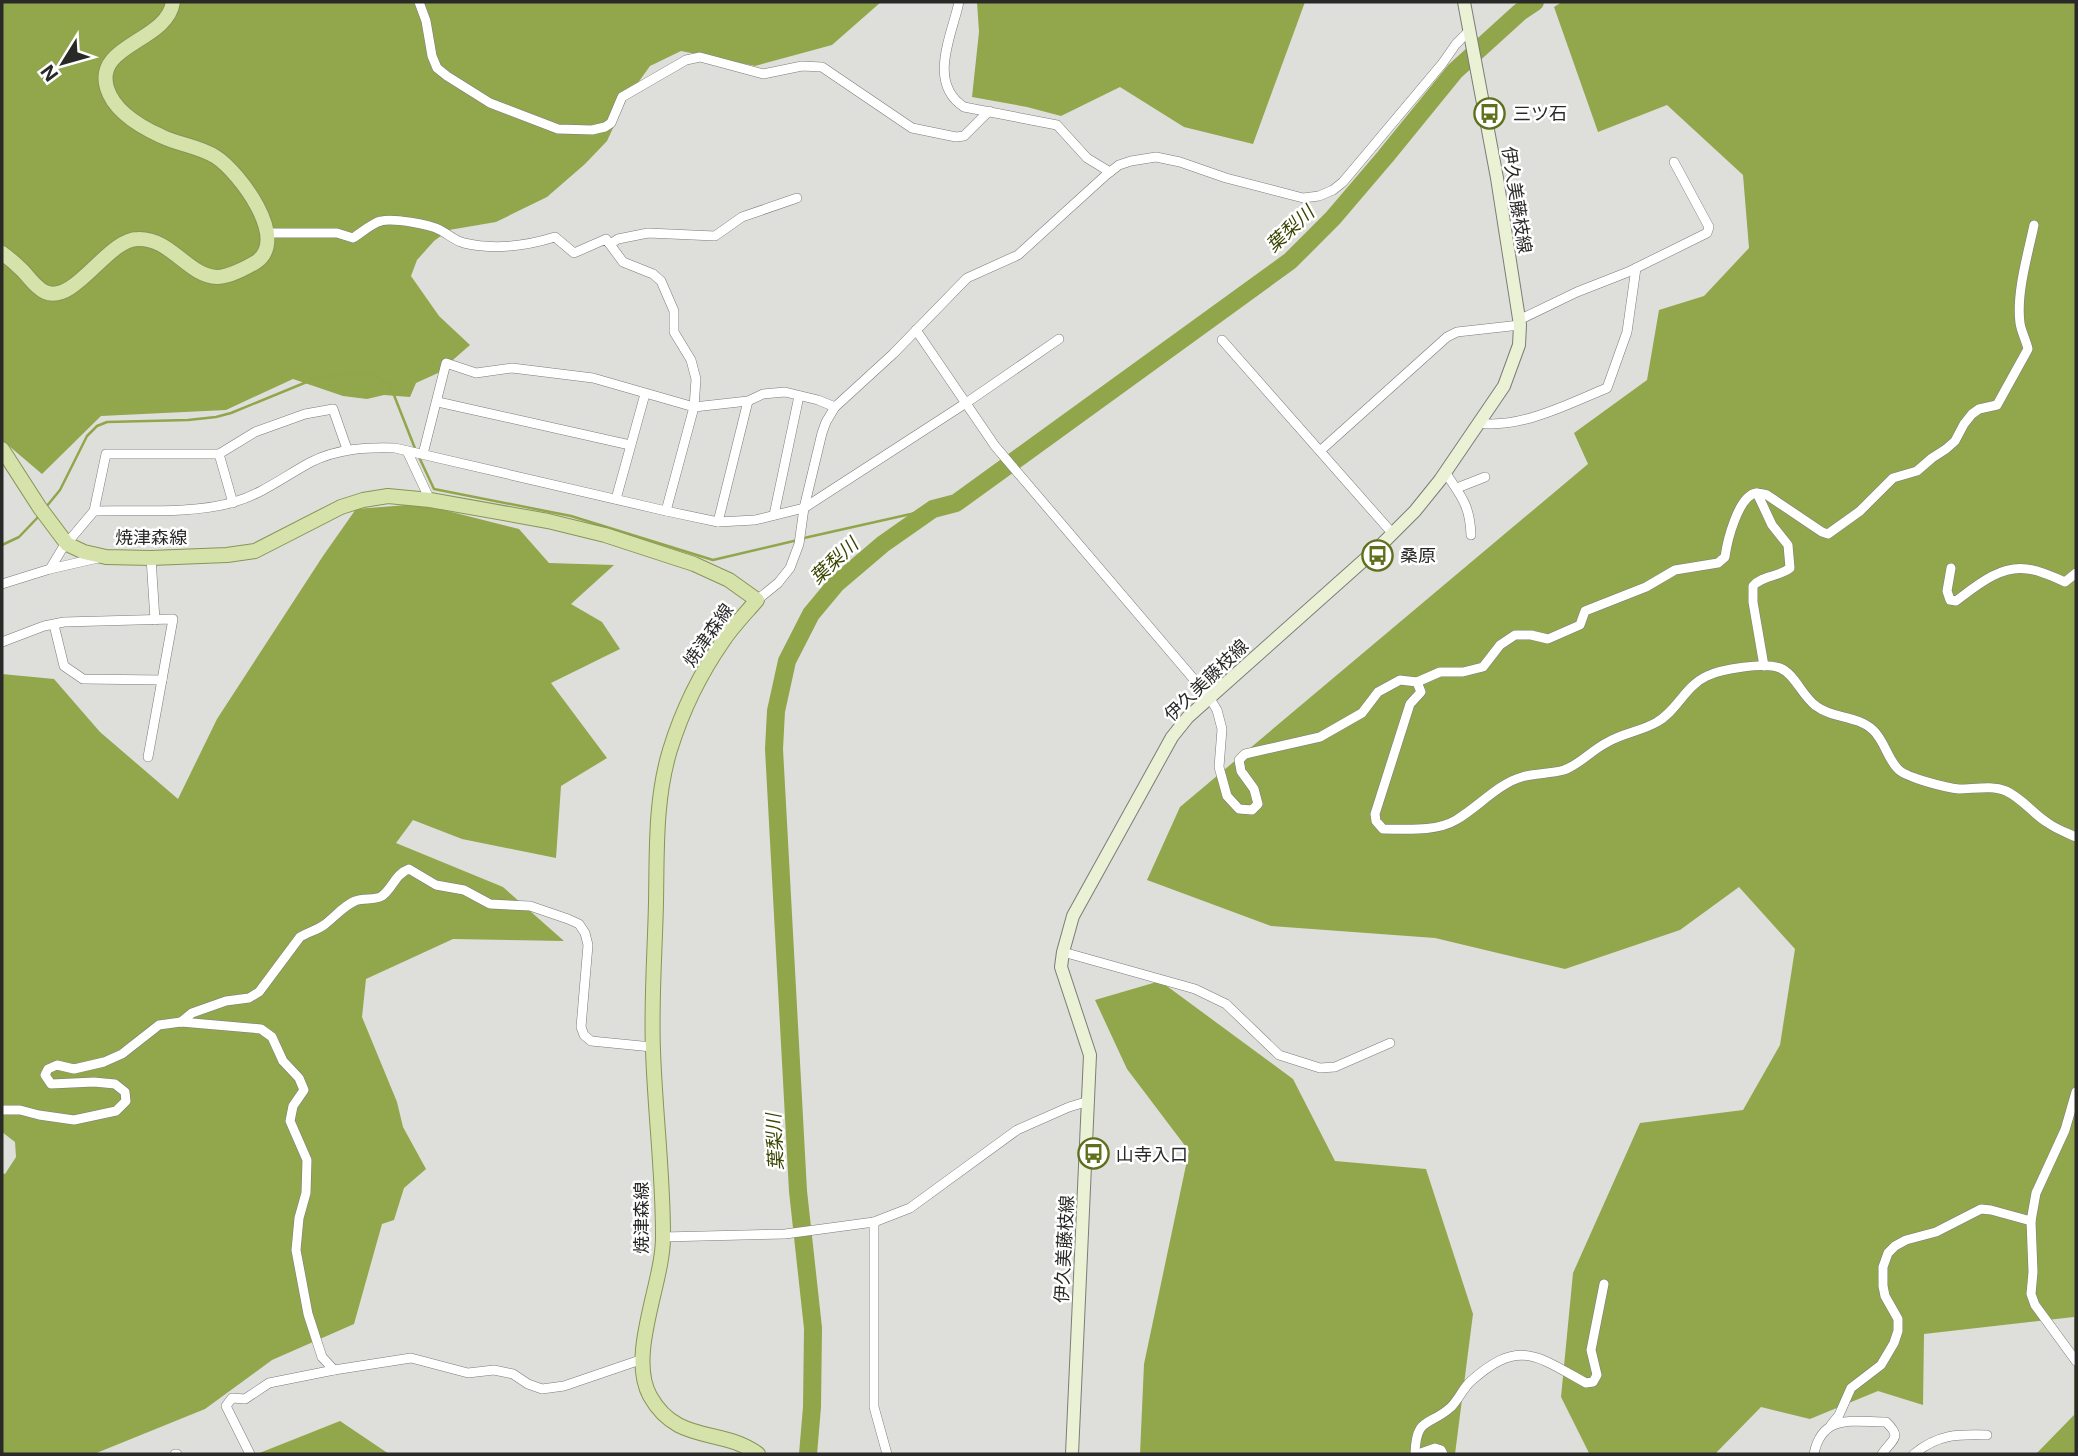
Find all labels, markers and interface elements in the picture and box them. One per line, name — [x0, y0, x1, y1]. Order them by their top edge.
north arrow — [28, 28, 98, 98]
text: N — [36, 60, 63, 86]
bus stop icon: 三ツ石 — [1473, 96, 1507, 130]
place label: 三ツ石 — [1513, 103, 1567, 124]
street label: 伊久美藤枝線 — [1498, 145, 1536, 255]
water label: 葉梨川 — [1261, 200, 1320, 257]
street label: 焼津森線 — [115, 527, 187, 548]
water label: 葉梨川 — [805, 532, 864, 589]
bus stop icon: 桑原 — [1360, 538, 1394, 572]
place label: 桑原 — [1400, 545, 1436, 566]
street label: 焼津森線 — [679, 599, 737, 671]
street label: 伊久美藤枝線 — [1160, 635, 1252, 725]
water label: 葉梨川 — [762, 1111, 788, 1171]
bus stop icon: 山寺入口 — [1076, 1137, 1110, 1171]
place label: 山寺入口 — [1116, 1144, 1188, 1165]
street label: 焼津森線 — [631, 1182, 652, 1254]
street label: 伊久美藤枝線 — [1051, 1195, 1077, 1303]

